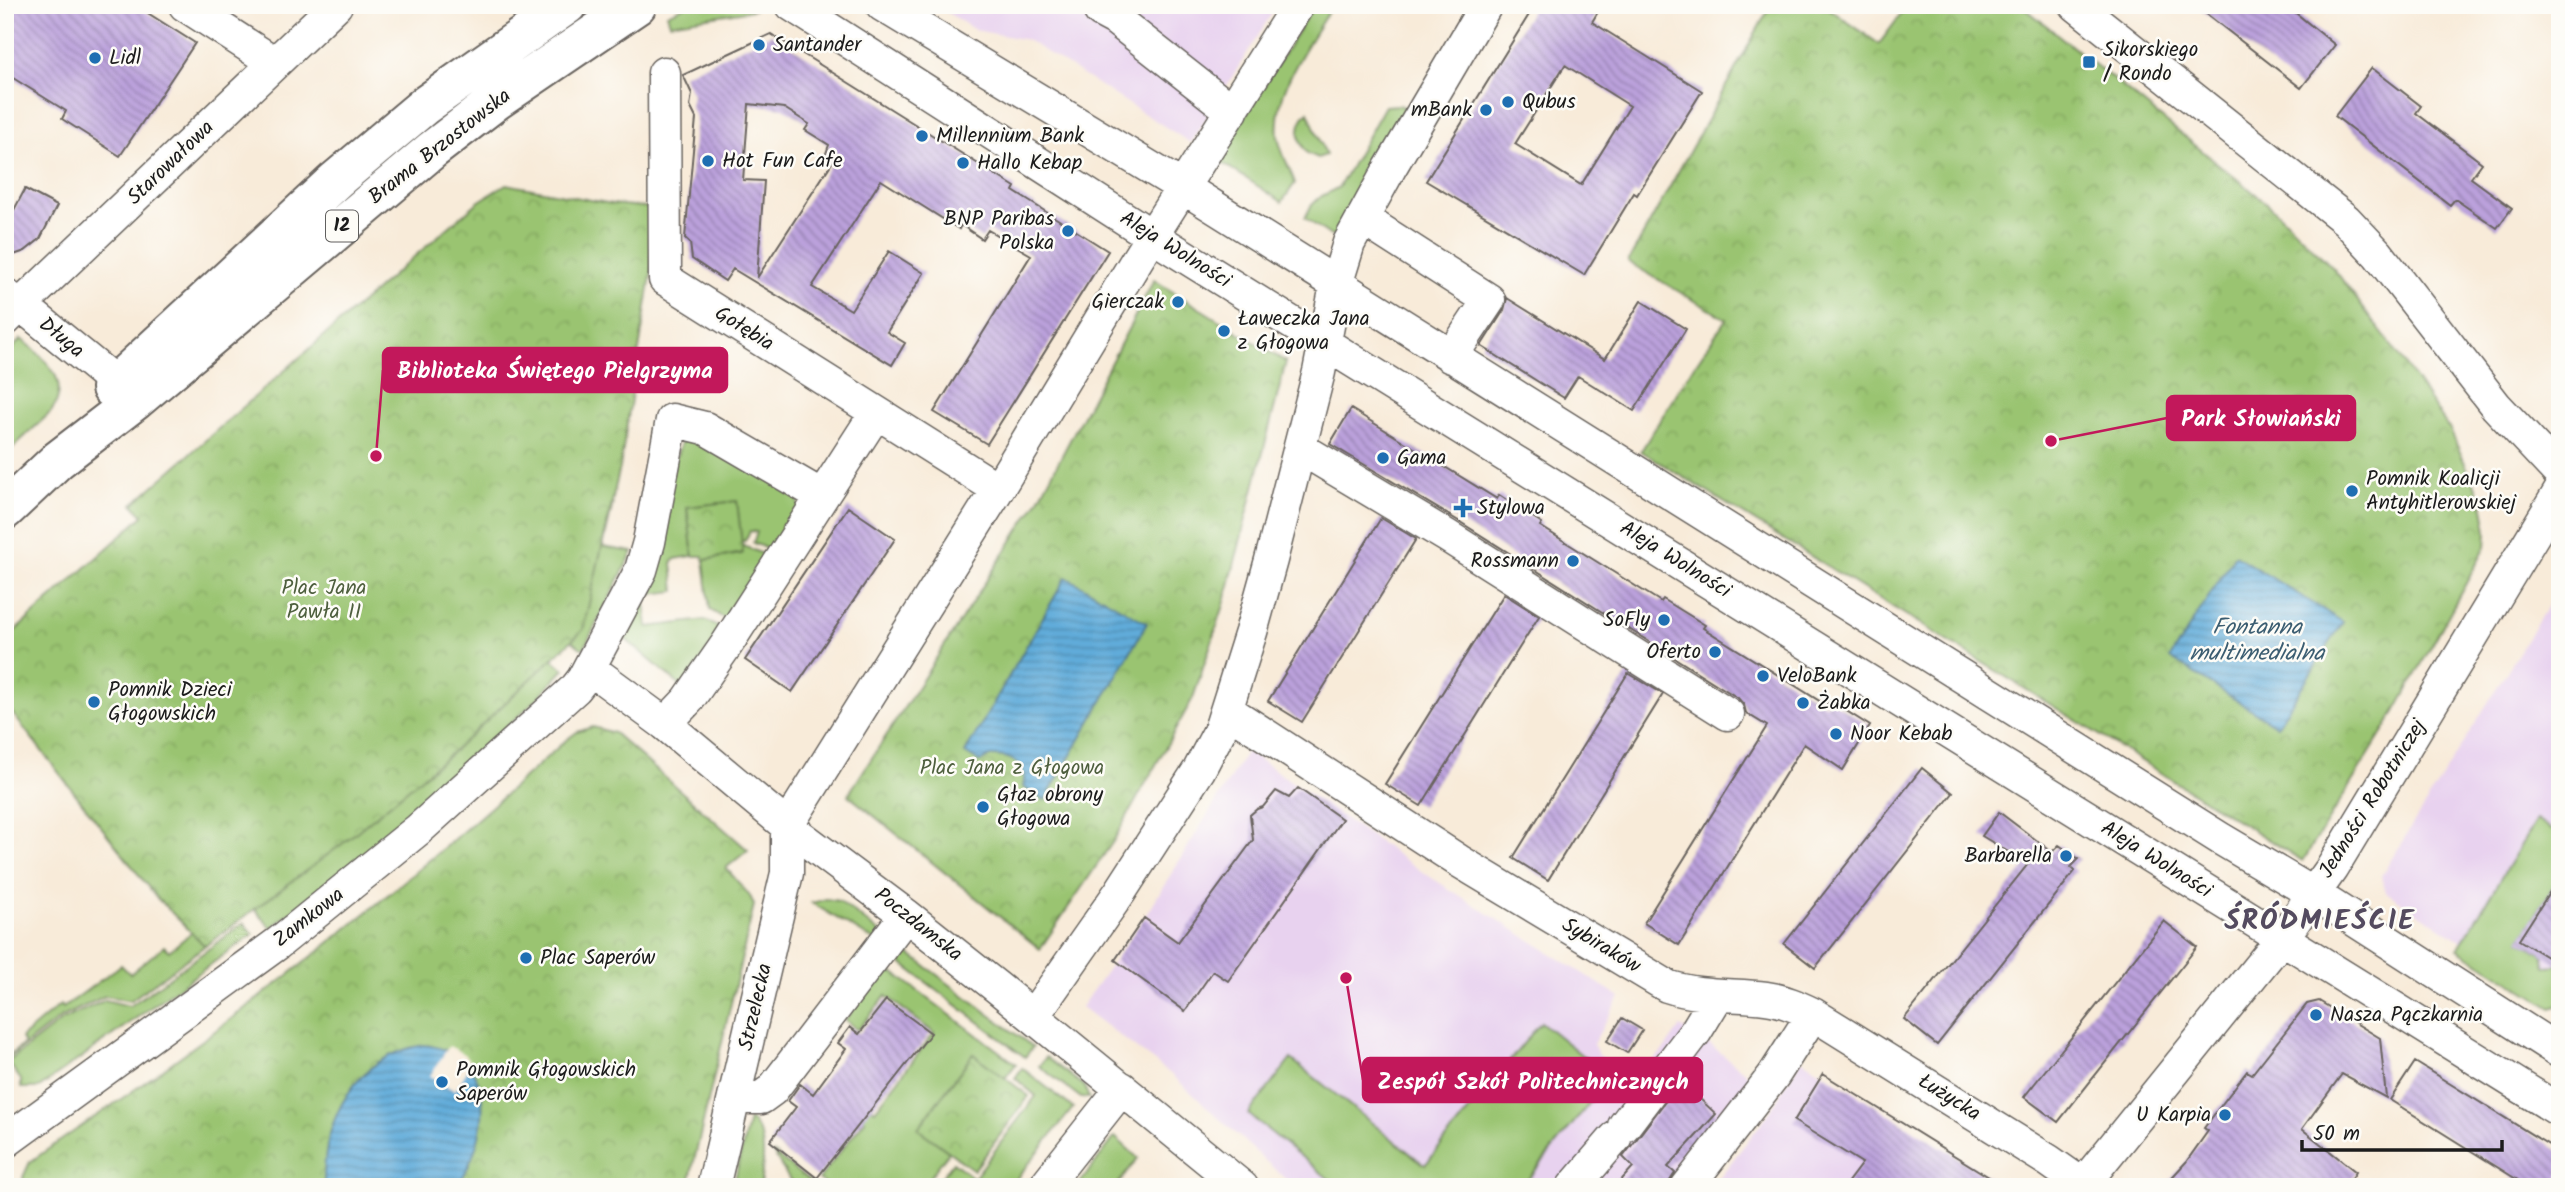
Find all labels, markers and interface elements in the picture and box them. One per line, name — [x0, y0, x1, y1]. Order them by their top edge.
place label: Santander — [773, 29, 862, 62]
place label: Sikorskiego / Rondo — [2103, 34, 2198, 91]
marker: Santander — [751, 37, 767, 53]
place label: Lidl — [109, 42, 141, 75]
marker: Lidl — [87, 50, 103, 66]
marker: Sikorskiego / Rondo — [2081, 54, 2097, 70]
street label: Brama Brzostowska — [361, 81, 519, 213]
place label: Qubus — [1522, 86, 1576, 119]
place label: mBank — [1411, 94, 1472, 127]
marker: Qubus — [1500, 94, 1516, 110]
marker: mBank — [1478, 102, 1494, 118]
street label: Starowałowa — [120, 113, 222, 213]
place label: Millennium Bank — [936, 120, 1084, 153]
marker: Millennium Bank — [914, 128, 930, 144]
place label: Hot Fun Cafe — [722, 145, 843, 178]
place label: Hallo Kebap — [977, 147, 1082, 180]
marker: Hot Fun Cafe — [700, 153, 716, 169]
marker: Hallo Kebap — [955, 155, 971, 171]
place label: BNP Paribas Polska — [944, 203, 1054, 260]
street label: Aleja Wolności — [1113, 203, 1238, 298]
road number: 12 — [326, 210, 358, 242]
marker: BNP Paribas Polska — [1060, 223, 1076, 239]
place label: Gierczak — [1091, 286, 1164, 319]
marker: Gierczak — [1170, 294, 1186, 310]
street label: Gołębia — [708, 298, 780, 360]
place label: Ławeczka Jana z Głogowa — [1238, 303, 1370, 360]
street label: Długa — [31, 309, 91, 367]
marker: Ławeczka Jana z Głogowa — [1216, 323, 1232, 339]
callout: Biblioteka Świętego Pielgrzyma — [383, 348, 727, 392]
text: Biblioteka Świętego Pielgrzyma — [397, 354, 713, 390]
callout: Park Słowiański — [2167, 396, 2355, 440]
text: Park Słowiański — [2181, 402, 2342, 438]
place label: Gama — [1397, 442, 1446, 475]
marker: Gama — [1375, 450, 1391, 466]
place label: Pomnik Koalicji Antyhitlerowskiej — [2366, 463, 2517, 520]
marker: Pomnik Koalicji Antyhitlerowskiej — [2344, 483, 2360, 499]
place label: Stylowa — [1477, 492, 1545, 525]
marker: Stylowa — [1455, 500, 1471, 516]
street label: Aleja Wolności — [1613, 513, 1738, 608]
place label: Rossmann — [1470, 545, 1559, 578]
marker: Rossmann — [1565, 553, 1581, 569]
park label: Plac Jana Pawła II — [282, 572, 366, 629]
place label: SoFly — [1603, 604, 1650, 637]
water label: Fontanna multimedialna — [2190, 610, 2326, 672]
marker: SoFly — [1656, 612, 1672, 628]
place label: Oferto — [1646, 636, 1701, 669]
marker: Oferto — [1707, 644, 1723, 660]
place label: VeloBank — [1777, 660, 1857, 693]
marker: VeloBank — [1755, 668, 1771, 684]
place label: Pomnik Dzieci Głogowskich — [108, 674, 233, 731]
place label: Żabka — [1817, 687, 1871, 720]
marker: Pomnik Dzieci Głogowskich — [86, 694, 102, 710]
marker: Żabka — [1795, 695, 1811, 711]
street label: Jedności Robotniczej — [2311, 712, 2436, 885]
place label: Noor Kebab — [1850, 718, 1952, 751]
marker: Noor Kebab — [1828, 726, 1844, 742]
park label: Plac Jana z Głogowa — [920, 752, 1104, 785]
place label: Głaz obrony Głogowa — [997, 779, 1103, 836]
marker: Głaz obrony Głogowa — [975, 799, 991, 815]
street label: Aleja Wolności — [2094, 813, 2219, 908]
place label: Barbarella — [1964, 840, 2052, 873]
marker: Barbarella — [2058, 848, 2074, 864]
street label: Zamkowa — [266, 879, 352, 957]
street label: Poczdamska — [866, 880, 970, 970]
district label: ŚRÓDMIEŚCIE — [2224, 899, 2416, 944]
street label: Sybiraków — [1555, 909, 1648, 983]
place label: Plac Saperów — [540, 942, 656, 975]
marker: Plac Saperów — [518, 950, 534, 966]
street label: Strzelecka — [730, 960, 782, 1054]
place label: Nasza Pączkarnia — [2330, 999, 2483, 1032]
marker: Nasza Pączkarnia — [2308, 1007, 2324, 1023]
place label: Pomnik Głogowskich Saperów — [456, 1054, 636, 1111]
callout: Zespół Szkół Politechnicznych — [1363, 1058, 1702, 1102]
text: Zespół Szkół Politechnicznych — [1377, 1065, 1689, 1101]
street label: Łużycka — [1911, 1066, 1987, 1130]
marker: Pomnik Głogowskich Saperów — [434, 1074, 450, 1090]
place label: U Karpia — [2136, 1099, 2211, 1132]
marker: U Karpia — [2217, 1107, 2233, 1123]
scale bar — [2302, 1108, 2502, 1152]
text: 50 m — [2313, 1118, 2360, 1151]

